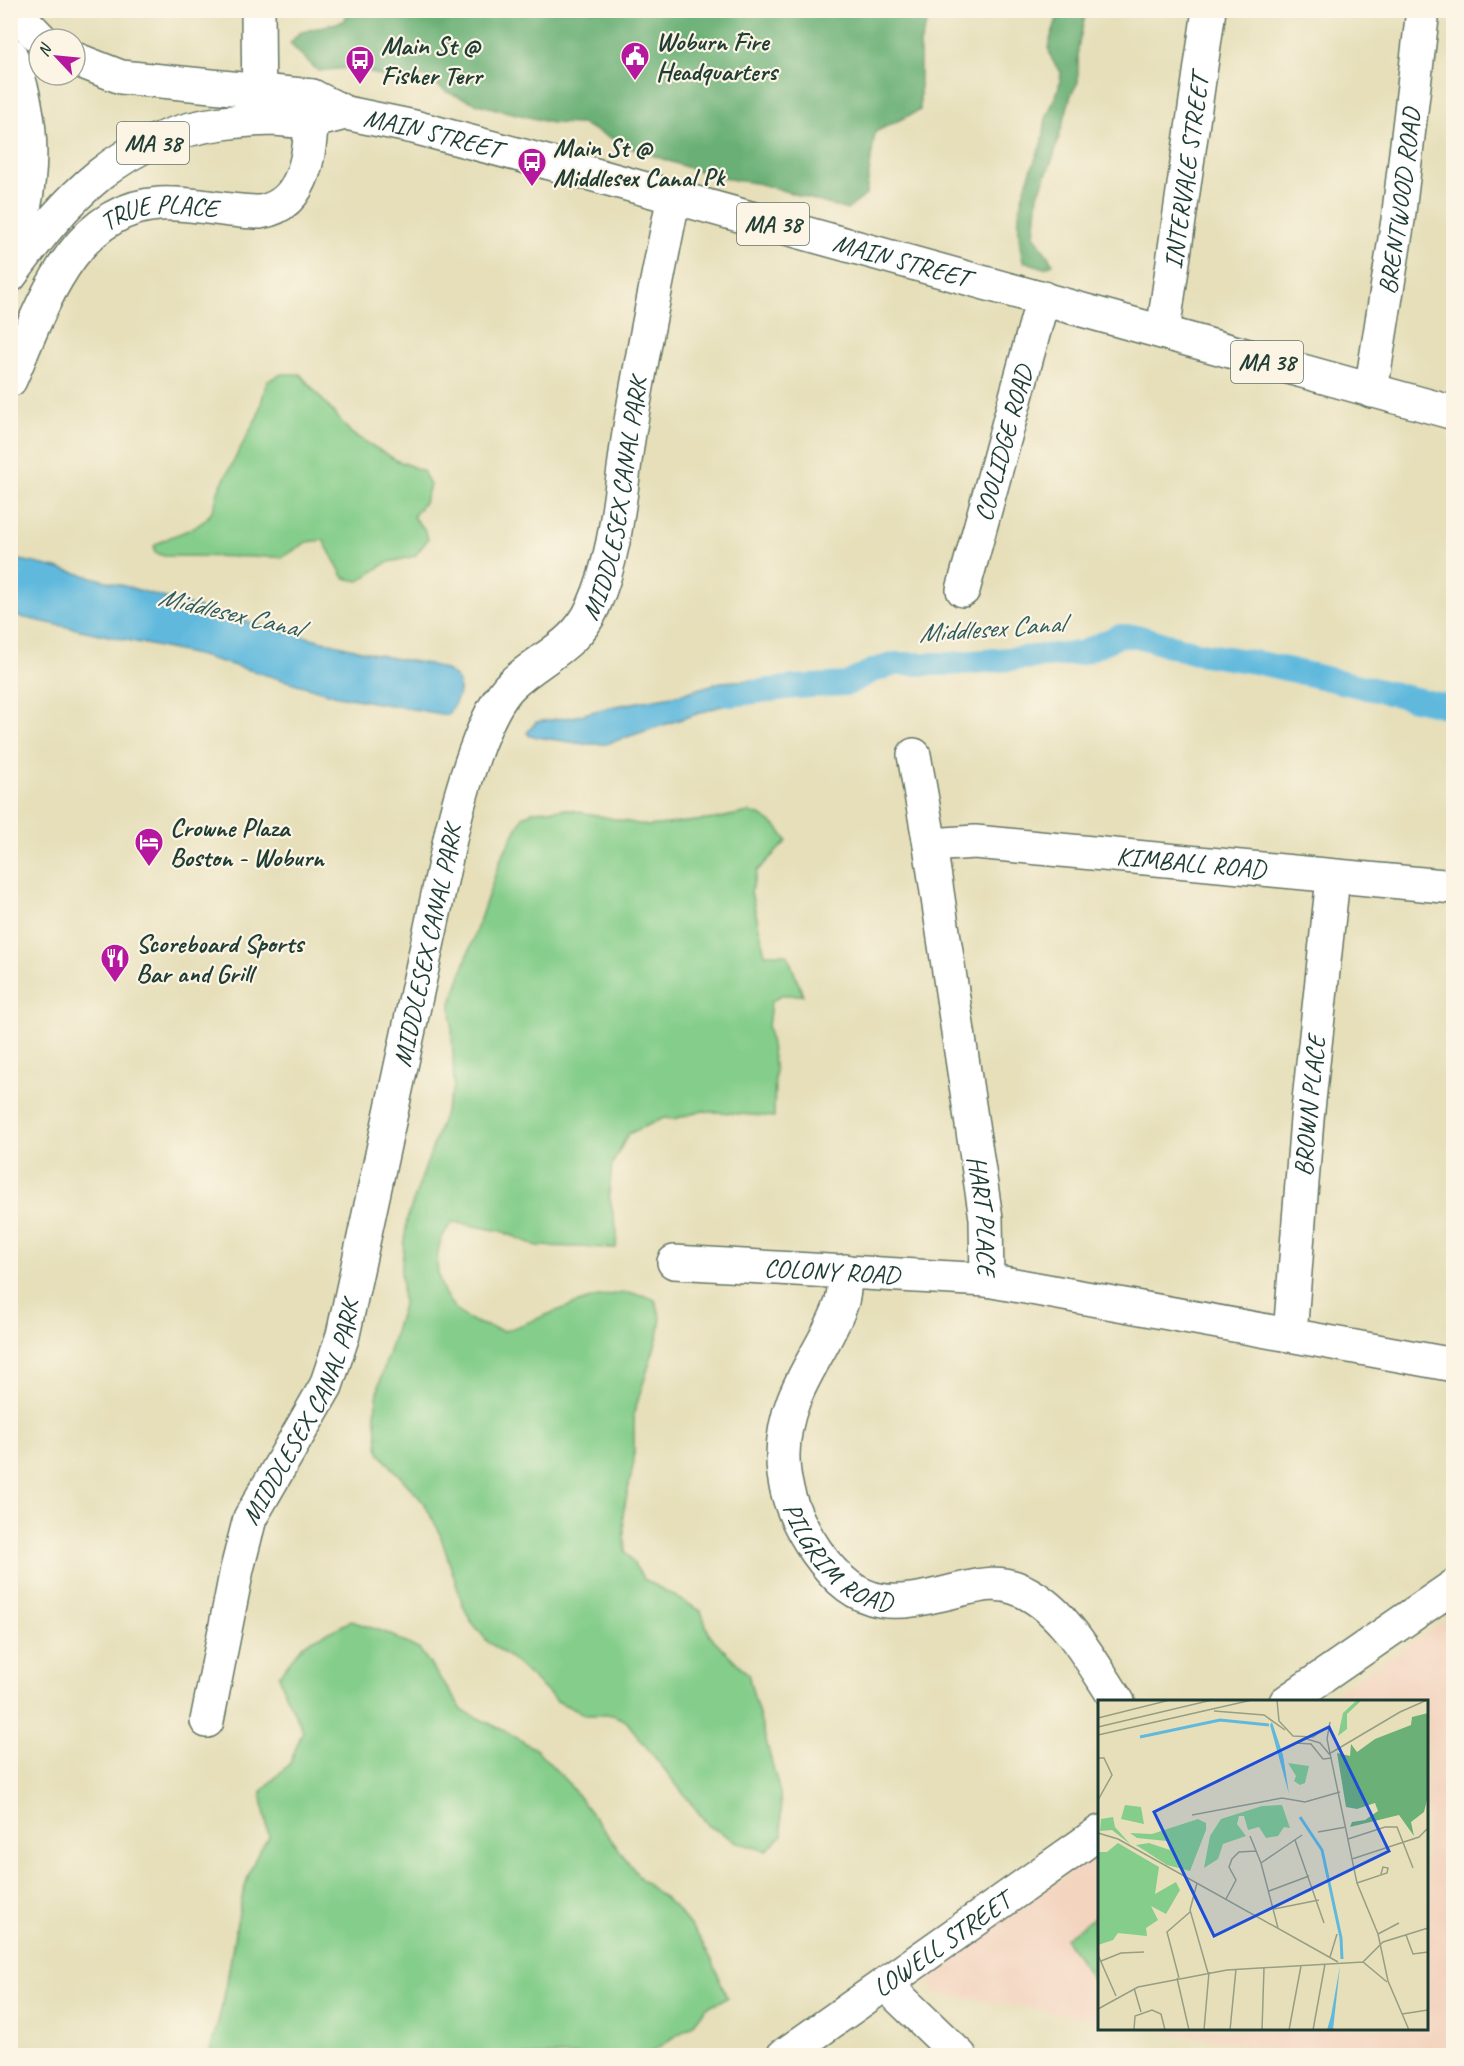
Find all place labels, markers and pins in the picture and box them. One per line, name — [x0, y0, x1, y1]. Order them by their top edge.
place label: Woburn Fire Headquarters — [656, 25, 780, 88]
place label: Main St @ Fisher Terr — [381, 29, 484, 92]
public building icon: Woburn Fire Headquarters — [619, 40, 651, 82]
bus stop icon: Main St @ Fisher Terr — [344, 44, 376, 86]
place label: Main St @ Middlesex Canal Pk — [553, 131, 726, 194]
bus stop icon: Main St @ Middlesex Canal Pk — [516, 146, 548, 188]
place label: Crowne Plaza Boston - Woburn — [170, 811, 326, 874]
hotel icon: Crowne Plaza Boston - Woburn — [133, 826, 165, 868]
place label: Scoreboard Sports Bar and Grill — [136, 927, 306, 990]
restaurant icon: Scoreboard Sports Bar and Grill — [99, 942, 131, 984]

